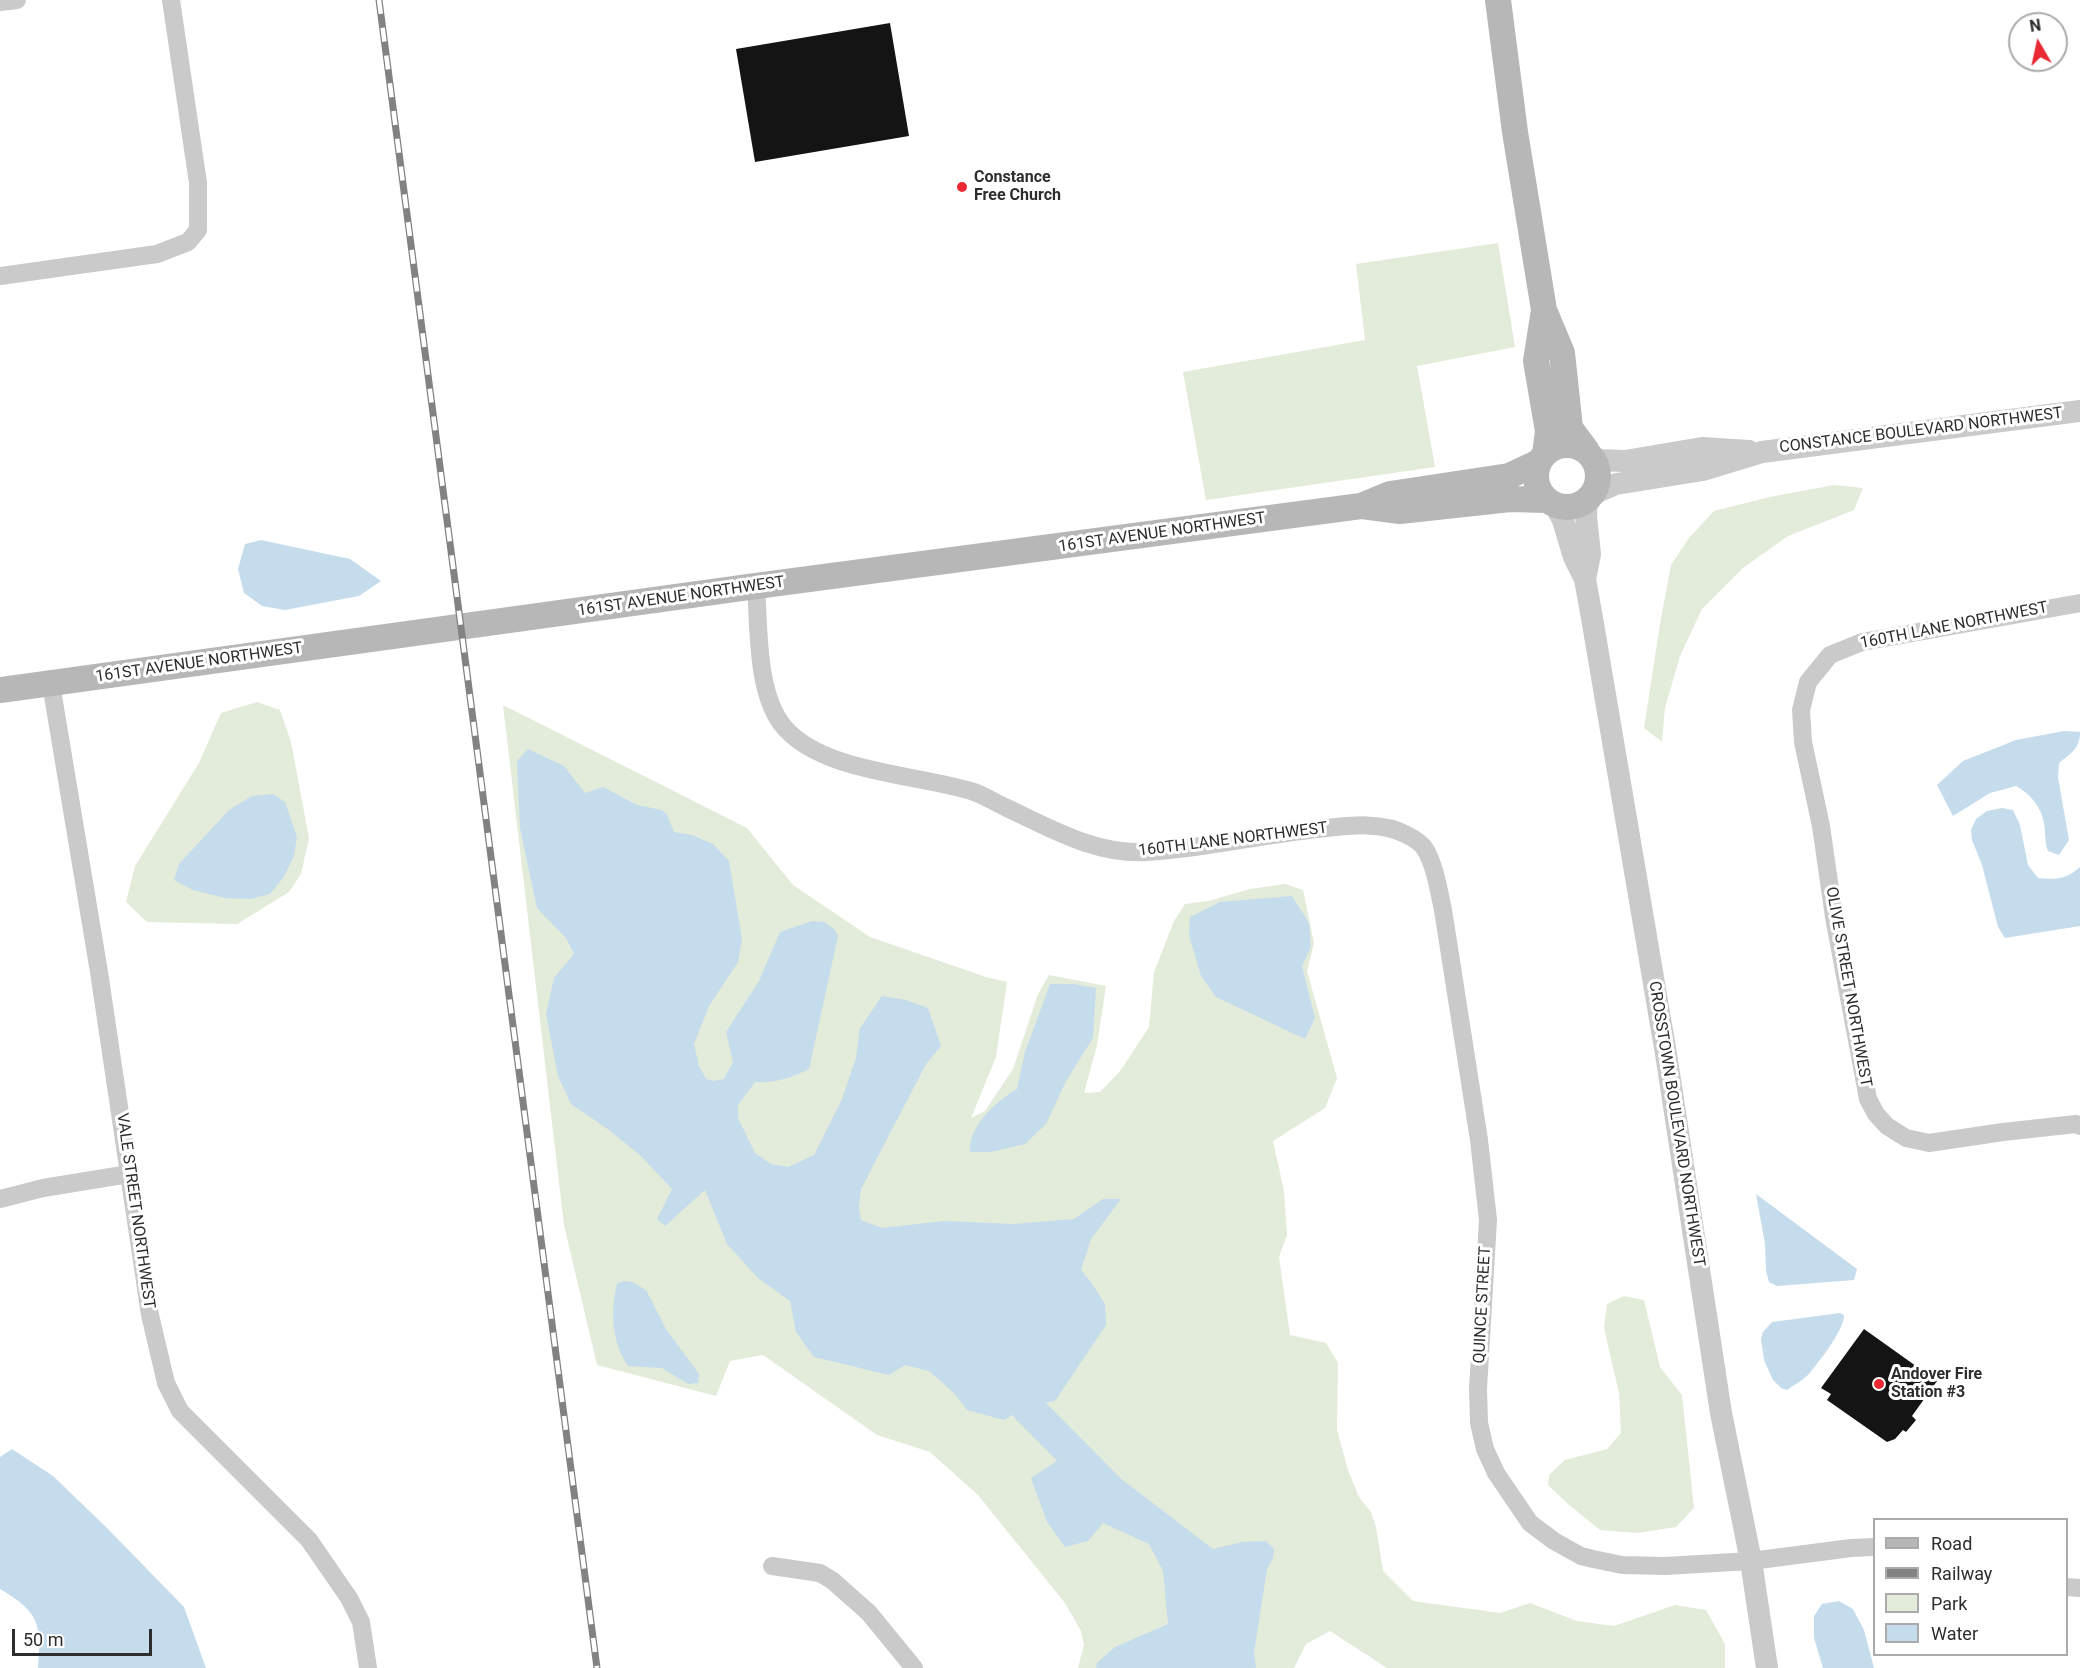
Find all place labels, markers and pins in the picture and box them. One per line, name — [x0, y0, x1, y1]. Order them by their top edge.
place label: Constance Free Church — [974, 168, 1061, 206]
marker: Constance Free Church — [955, 180, 969, 194]
place label: Andover Fire Station #3 — [1891, 1365, 1982, 1403]
marker: Andover Fire Station #3 — [1872, 1377, 1886, 1391]

